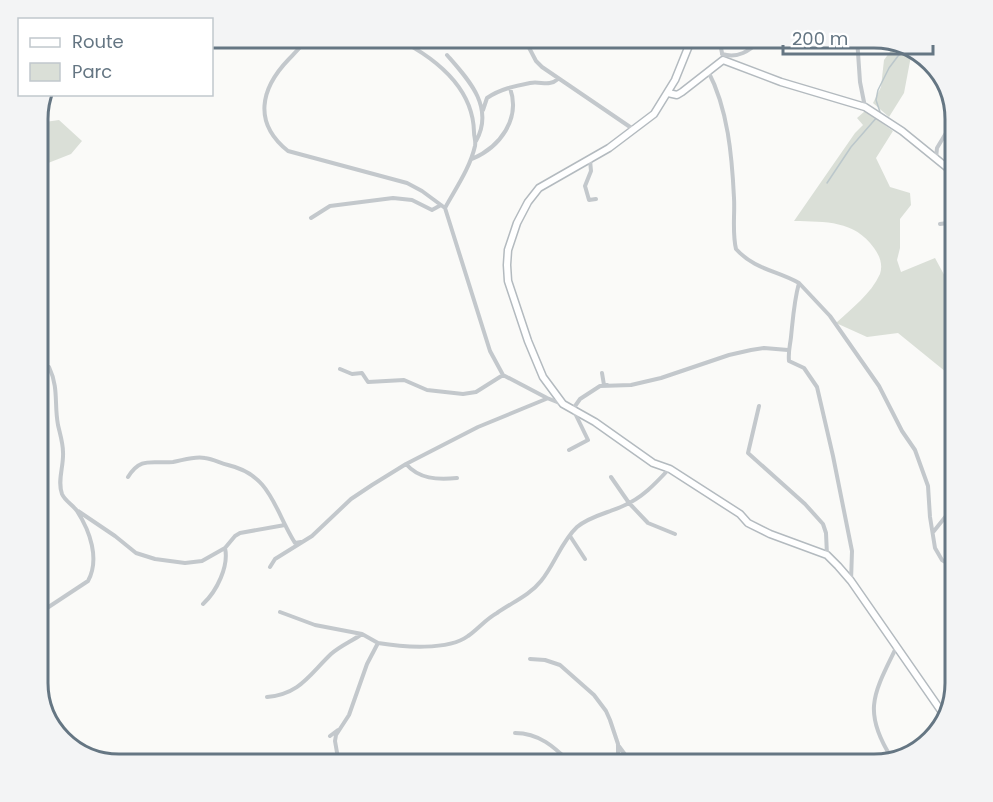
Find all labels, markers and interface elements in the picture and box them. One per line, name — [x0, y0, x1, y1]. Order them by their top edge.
legend — [18, 18, 213, 96]
scale bar — [783, 18, 933, 56]
text: 200 m — [792, 26, 848, 51]
text: Route — [72, 29, 124, 54]
text: Parc — [72, 59, 112, 84]

